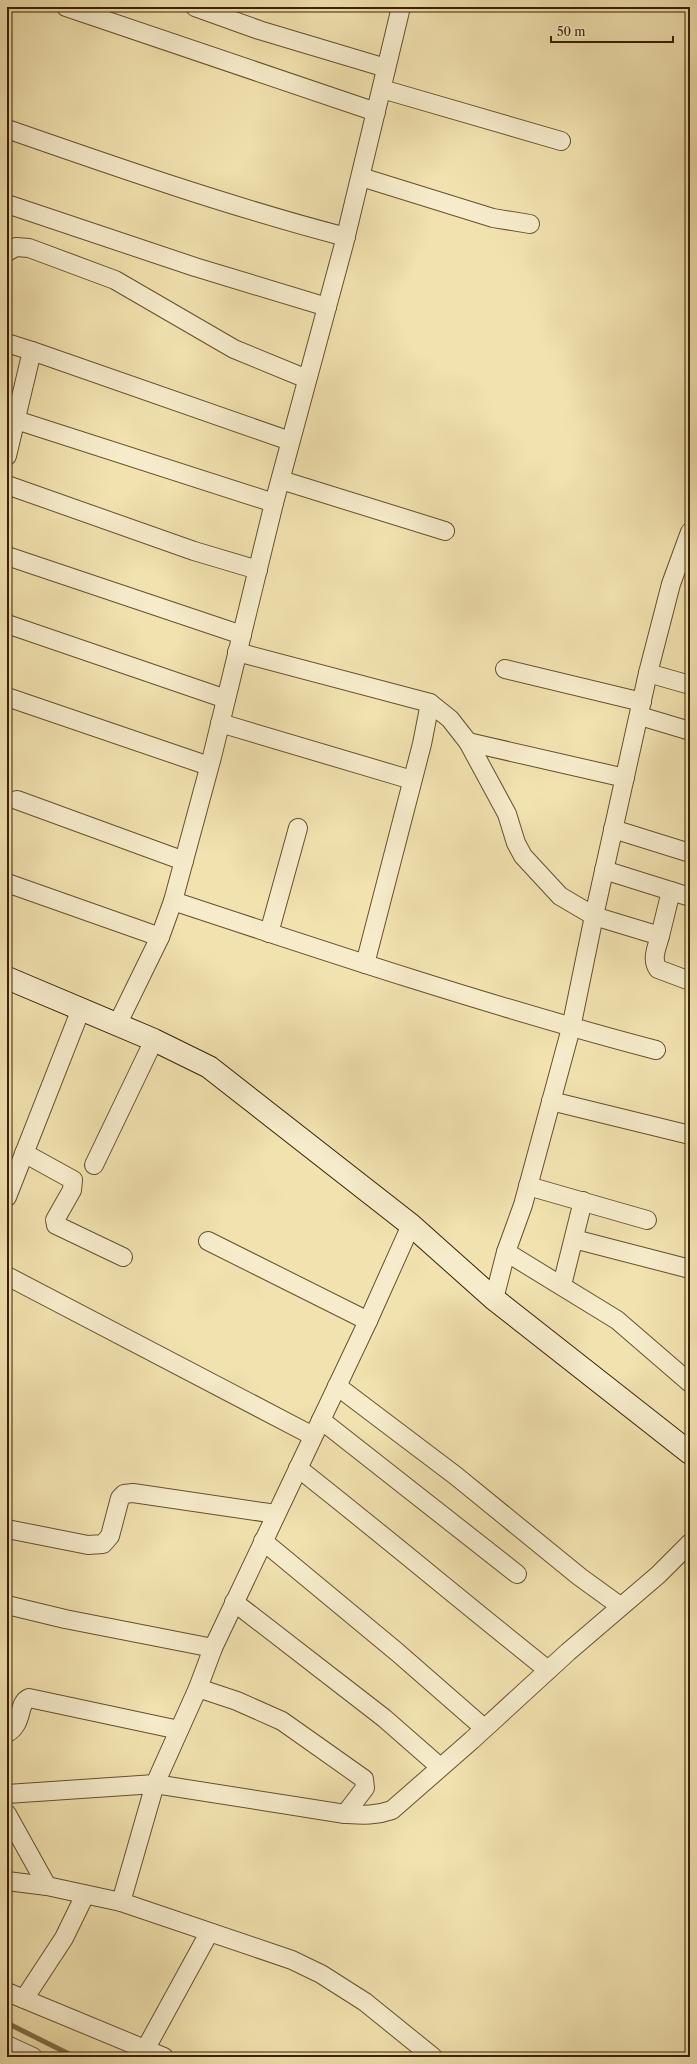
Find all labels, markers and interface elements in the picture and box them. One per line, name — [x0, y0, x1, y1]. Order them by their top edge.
scale bar — [551, 18, 673, 44]
text: 50 m — [557, 24, 586, 39]

